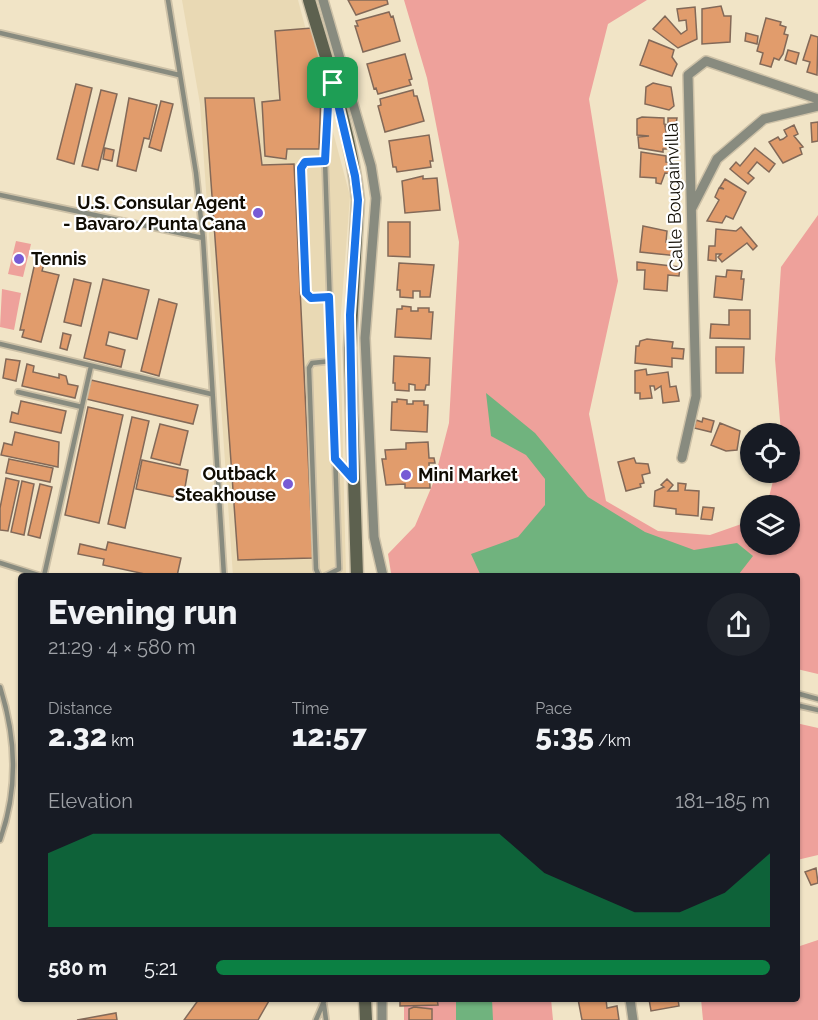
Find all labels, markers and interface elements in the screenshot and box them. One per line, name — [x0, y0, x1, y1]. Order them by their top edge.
pin — [307, 57, 358, 108]
icon: arrive — [316, 66, 349, 99]
street label: Calle Bougainvilla — [660, 122, 687, 272]
place label: U.S. Consular Agent - Bavaro/Punta Cana — [63, 192, 246, 234]
marker: U.S. Consular Agent - Bavaro/Punta Cana — [251, 206, 265, 220]
place label: Tennis — [31, 248, 86, 269]
marker: Tennis — [12, 252, 26, 266]
map controls — [740, 423, 800, 555]
button: locate — [740, 423, 800, 483]
place label: Outback Steakhouse — [175, 463, 277, 505]
place label: Mini Market — [418, 464, 518, 485]
marker: Mini Market — [399, 468, 413, 482]
marker: Outback Steakhouse — [281, 477, 295, 491]
button: layers — [740, 495, 800, 555]
text: Evening run — [48, 593, 238, 632]
button: share — [707, 593, 770, 656]
text: 21:29 · 4 × 580 m — [48, 635, 196, 659]
text: Distance — [48, 699, 112, 718]
text: Time — [292, 699, 329, 718]
text: Pace — [535, 699, 572, 718]
text: 2.32 — [48, 718, 107, 753]
text: 12:57 — [292, 718, 367, 753]
text: 5:35 — [535, 718, 594, 753]
text: km — [107, 731, 134, 750]
text: /km — [594, 731, 631, 750]
text: Elevation — [48, 789, 133, 813]
text: 181–185 m — [675, 789, 770, 813]
text: 580 m — [48, 956, 107, 980]
text: 5:21 — [144, 956, 178, 980]

